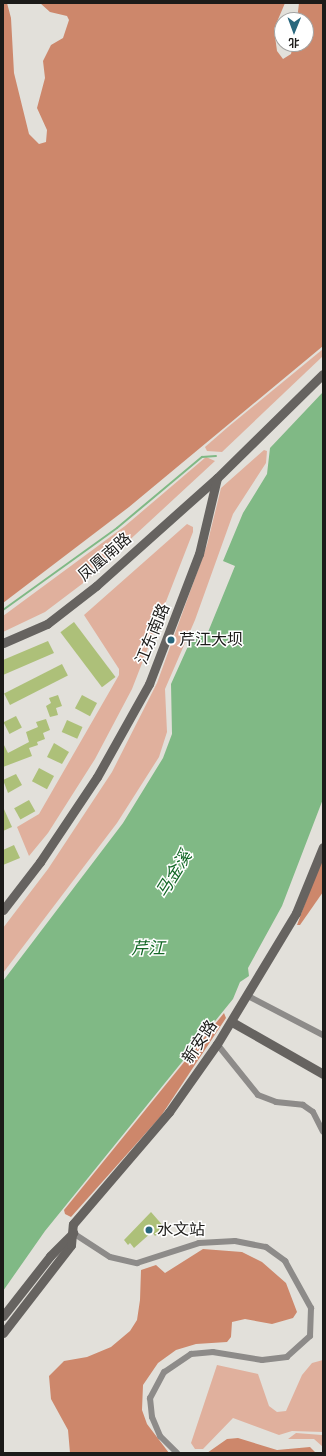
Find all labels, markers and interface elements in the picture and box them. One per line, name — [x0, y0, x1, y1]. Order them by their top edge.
north arrow — [274, 12, 314, 52]
text: 北 — [288, 35, 299, 51]
street label: 凤凰南路 — [75, 529, 135, 585]
street label: 江东南路 — [132, 601, 174, 667]
place label: 芹江大坝 — [179, 630, 243, 650]
marker: 芹江大坝 — [166, 635, 176, 645]
water label: 马金溪 — [152, 847, 196, 901]
water label: 芹江 — [131, 939, 165, 959]
street label: 新安路 — [179, 1017, 221, 1067]
place label: 水文站 — [157, 1220, 205, 1240]
marker: 水文站 — [144, 1225, 154, 1235]

